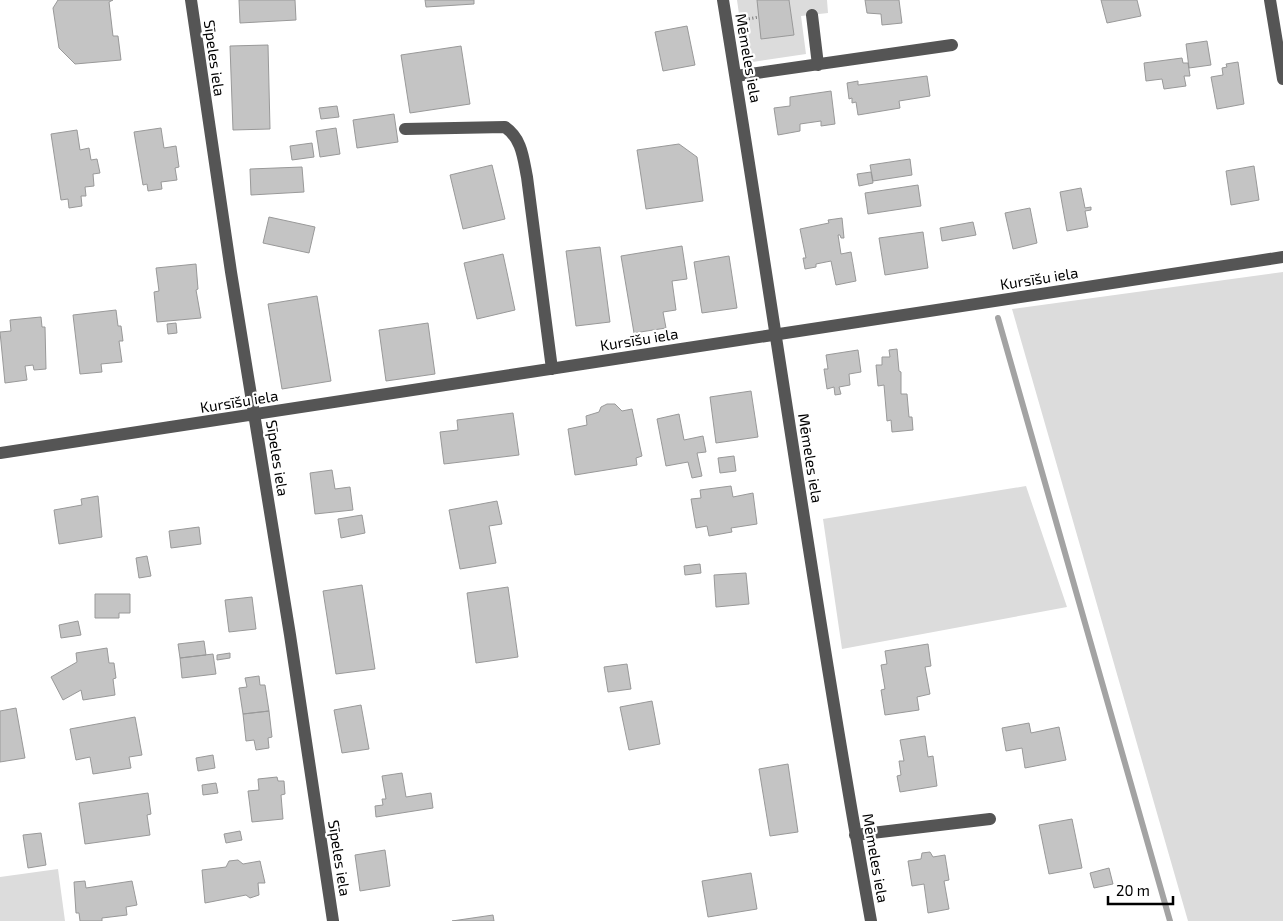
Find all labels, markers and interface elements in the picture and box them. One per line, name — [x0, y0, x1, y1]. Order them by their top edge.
street label: Mēmeles iela — [732, 12, 766, 104]
street label: Sīpeles iela — [201, 19, 229, 97]
street label: Kursīšu iela — [999, 263, 1079, 293]
street label: Kursīšu iela — [599, 324, 679, 354]
street label: Kursīšu iela — [199, 386, 279, 416]
street label: Mēmeles iela — [795, 412, 827, 504]
street label: Sīpeles iela — [263, 419, 293, 497]
street label: Mēmeles iela — [859, 812, 893, 904]
street label: Sīpeles iela — [325, 819, 355, 897]
scale bar — [1108, 874, 1173, 906]
text: 20 m — [1116, 881, 1150, 899]

